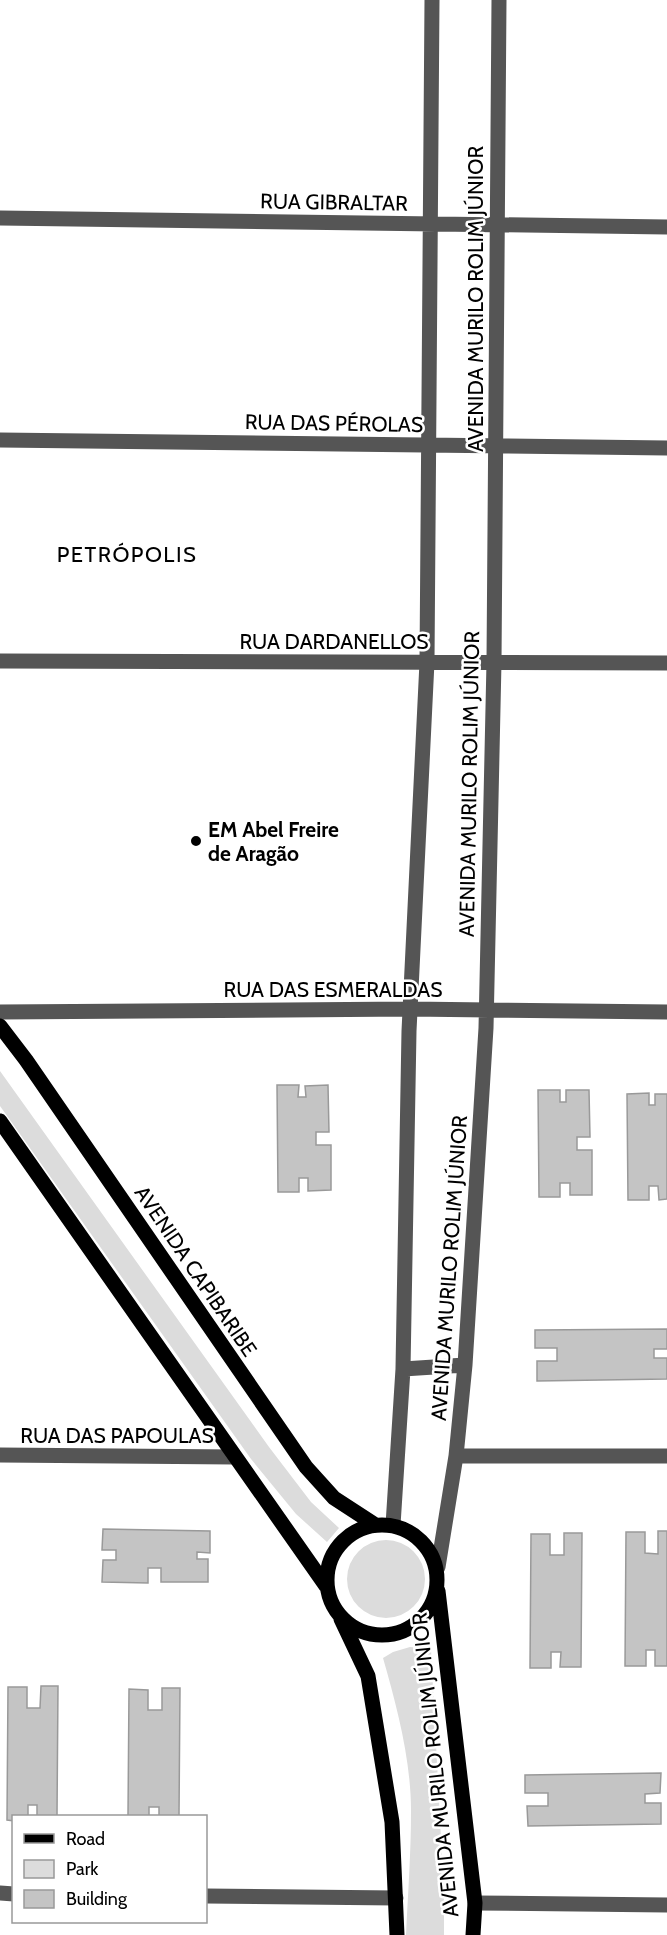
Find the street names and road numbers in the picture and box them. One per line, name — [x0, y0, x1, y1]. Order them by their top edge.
street label: AVENIDA MURILO ROLIM JÚNIOR — [463, 146, 488, 452]
street label: RUA GIBRALTAR — [260, 188, 408, 216]
street label: RUA DAS PÉROLAS — [245, 409, 423, 437]
street label: RUA DARDANELLOS — [239, 629, 429, 654]
street label: AVENIDA MURILO ROLIM JÚNIOR — [454, 630, 484, 937]
street label: RUA DAS ESMERALDAS — [224, 977, 442, 1002]
street label: AVENIDA MURILO ROLIM JÚNIOR — [426, 1114, 472, 1422]
street label: AVENIDA CAPIBARIBE — [130, 1181, 262, 1361]
street label: RUA DAS PAPOULAS — [20, 1423, 214, 1448]
street label: AVENIDA MURILO ROLIM JÚNIOR — [407, 1611, 463, 1919]

